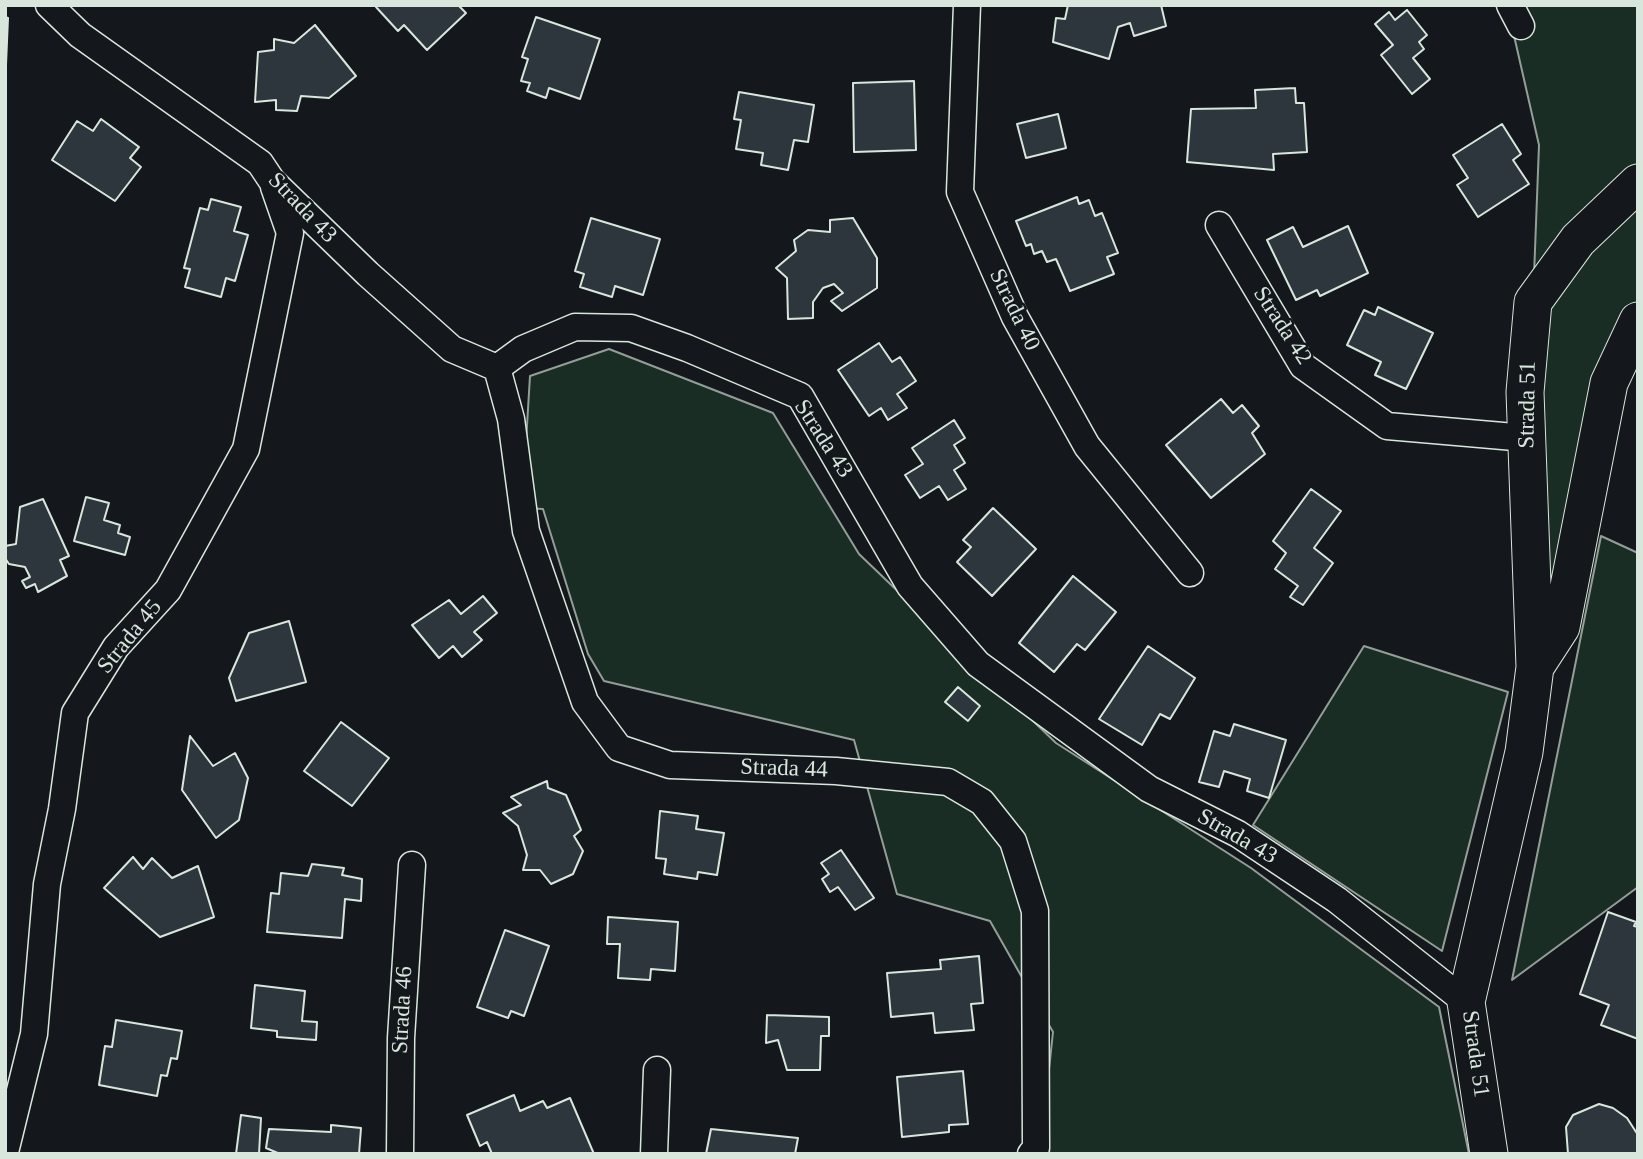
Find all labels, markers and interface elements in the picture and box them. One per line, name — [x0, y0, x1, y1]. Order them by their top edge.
street label: Strada 43 — [262, 167, 342, 249]
street label: Strada 40 — [982, 265, 1046, 355]
street label: Strada 42 — [1247, 282, 1317, 370]
street label: Strada 51 — [1513, 361, 1543, 449]
street label: Strada 43 — [788, 395, 858, 483]
street label: Strada 45 — [92, 594, 168, 680]
street label: Strada 44 — [740, 754, 828, 784]
street label: Strada 43 — [1192, 803, 1282, 871]
street label: Strada 46 — [387, 966, 419, 1054]
street label: Strada 51 — [1455, 1009, 1495, 1099]

